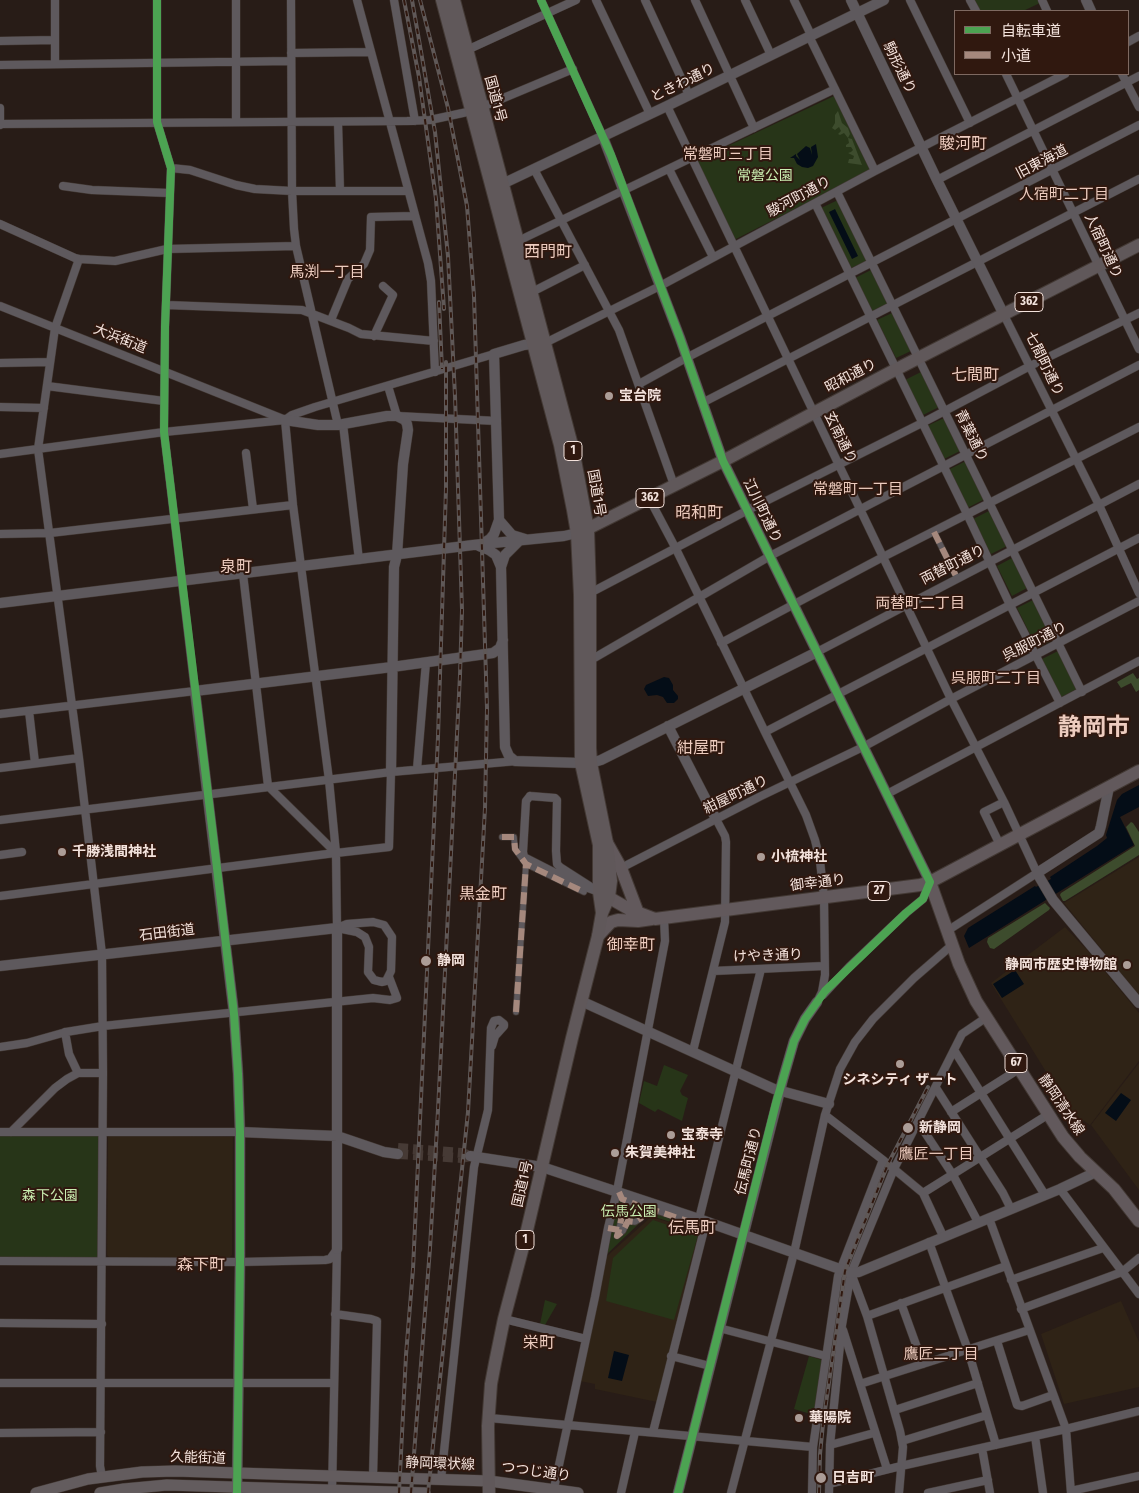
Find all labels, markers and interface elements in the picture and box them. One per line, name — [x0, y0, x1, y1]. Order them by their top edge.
legend — [954, 10, 1129, 75]
text: 自転車道 — [1001, 22, 1061, 40]
street label: 駒形通り — [879, 39, 919, 97]
text: 小道 — [1001, 47, 1031, 65]
street label: ときわ通り — [648, 60, 718, 106]
street label: 国道1号 — [481, 74, 509, 124]
district label: 駿河町 — [939, 135, 987, 155]
street label: 旧東海道 — [1013, 141, 1071, 183]
district label: 常磐町三丁目 — [683, 146, 773, 164]
park label: 常磐公園 — [737, 168, 793, 184]
street label: 駿河町通り — [764, 173, 834, 221]
district label: 人宿町二丁目 — [1019, 186, 1109, 204]
street label: 人宿町通り — [1081, 211, 1125, 281]
district label: 西門町 — [524, 243, 572, 263]
district label: 馬渕一丁目 — [290, 264, 364, 282]
road number: 362 — [1015, 292, 1043, 312]
street label: 大浜街道 — [91, 321, 149, 357]
street label: 七間町通り — [1021, 329, 1067, 399]
street label: 昭和通り — [822, 355, 880, 397]
district label: 七間町 — [951, 366, 999, 386]
place label: 宝台院 — [619, 388, 661, 404]
marker: 宝台院 — [603, 390, 615, 402]
street label: 青葉通り — [951, 407, 991, 465]
street label: 玄南通り — [820, 409, 860, 467]
road number: 1 — [564, 442, 582, 461]
street label: 国道1号 — [584, 468, 608, 518]
street label: 江川町通り — [739, 476, 785, 546]
district label: 常磐町一丁目 — [813, 481, 903, 499]
road number: 362 — [636, 488, 664, 508]
district label: 昭和町 — [675, 504, 723, 524]
street label: 両替町通り — [918, 542, 988, 588]
district label: 泉町 — [220, 558, 252, 578]
district label: 両替町二丁目 — [875, 595, 965, 613]
street label: 呉服町通り — [1000, 619, 1070, 665]
district label: 呉服町二丁目 — [951, 670, 1041, 688]
district label: 静岡市 — [1058, 714, 1130, 742]
district label: 紺屋町 — [677, 739, 725, 759]
street label: 紺屋町通り — [701, 772, 771, 818]
place label: 千勝浅間神社 — [72, 844, 156, 860]
marker: 千勝浅間神社 — [56, 846, 68, 858]
place label: 小梳神社 — [771, 849, 827, 865]
marker: 小梳神社 — [755, 851, 767, 863]
street label: 御幸通り — [789, 871, 847, 895]
road number: 27 — [868, 881, 890, 900]
district label: 黒金町 — [459, 885, 507, 905]
street label: 石田街道 — [138, 921, 196, 945]
district label: 御幸町 — [607, 936, 655, 956]
street label: けやき通り — [733, 946, 803, 966]
place label: 静岡 — [437, 953, 465, 969]
marker: 静岡 — [419, 954, 433, 968]
place label: 静岡市歴史博物館 — [1005, 957, 1117, 973]
marker: 静岡市歴史博物館 — [1121, 959, 1133, 971]
road number: 67 — [1005, 1054, 1027, 1072]
marker: シネシティ ザート — [894, 1058, 906, 1070]
street label: 静岡清水線 — [1034, 1071, 1088, 1139]
place label: シネシティ ザート — [843, 1072, 957, 1088]
place label: 新静岡 — [919, 1120, 961, 1136]
marker: 新静岡 — [901, 1121, 915, 1135]
street label: 伝馬町通り — [732, 1125, 766, 1197]
place label: 宝泰寺 — [681, 1127, 723, 1143]
marker: 宝泰寺 — [665, 1129, 677, 1141]
place label: 朱賀美神社 — [625, 1145, 695, 1161]
district label: 鷹匠一丁目 — [899, 1146, 973, 1164]
marker: 朱賀美神社 — [609, 1147, 621, 1159]
street label: 国道1号 — [509, 1159, 537, 1209]
park label: 森下公園 — [22, 1188, 78, 1204]
park label: 伝馬公園 — [601, 1204, 657, 1220]
district label: 伝馬町 — [668, 1219, 716, 1239]
road number: 1 — [516, 1230, 534, 1250]
district label: 森下町 — [177, 1256, 225, 1276]
district label: 栄町 — [523, 1334, 555, 1354]
district label: 鷹匠二丁目 — [904, 1346, 978, 1364]
place label: 華陽院 — [809, 1410, 851, 1426]
marker: 華陽院 — [793, 1412, 805, 1424]
street label: 久能街道 — [170, 1449, 226, 1467]
street label: 静岡環状線 — [405, 1454, 475, 1474]
street label: つつじ通り — [500, 1459, 572, 1485]
place label: 日吉町 — [832, 1470, 874, 1486]
marker: 日吉町 — [814, 1471, 828, 1485]

